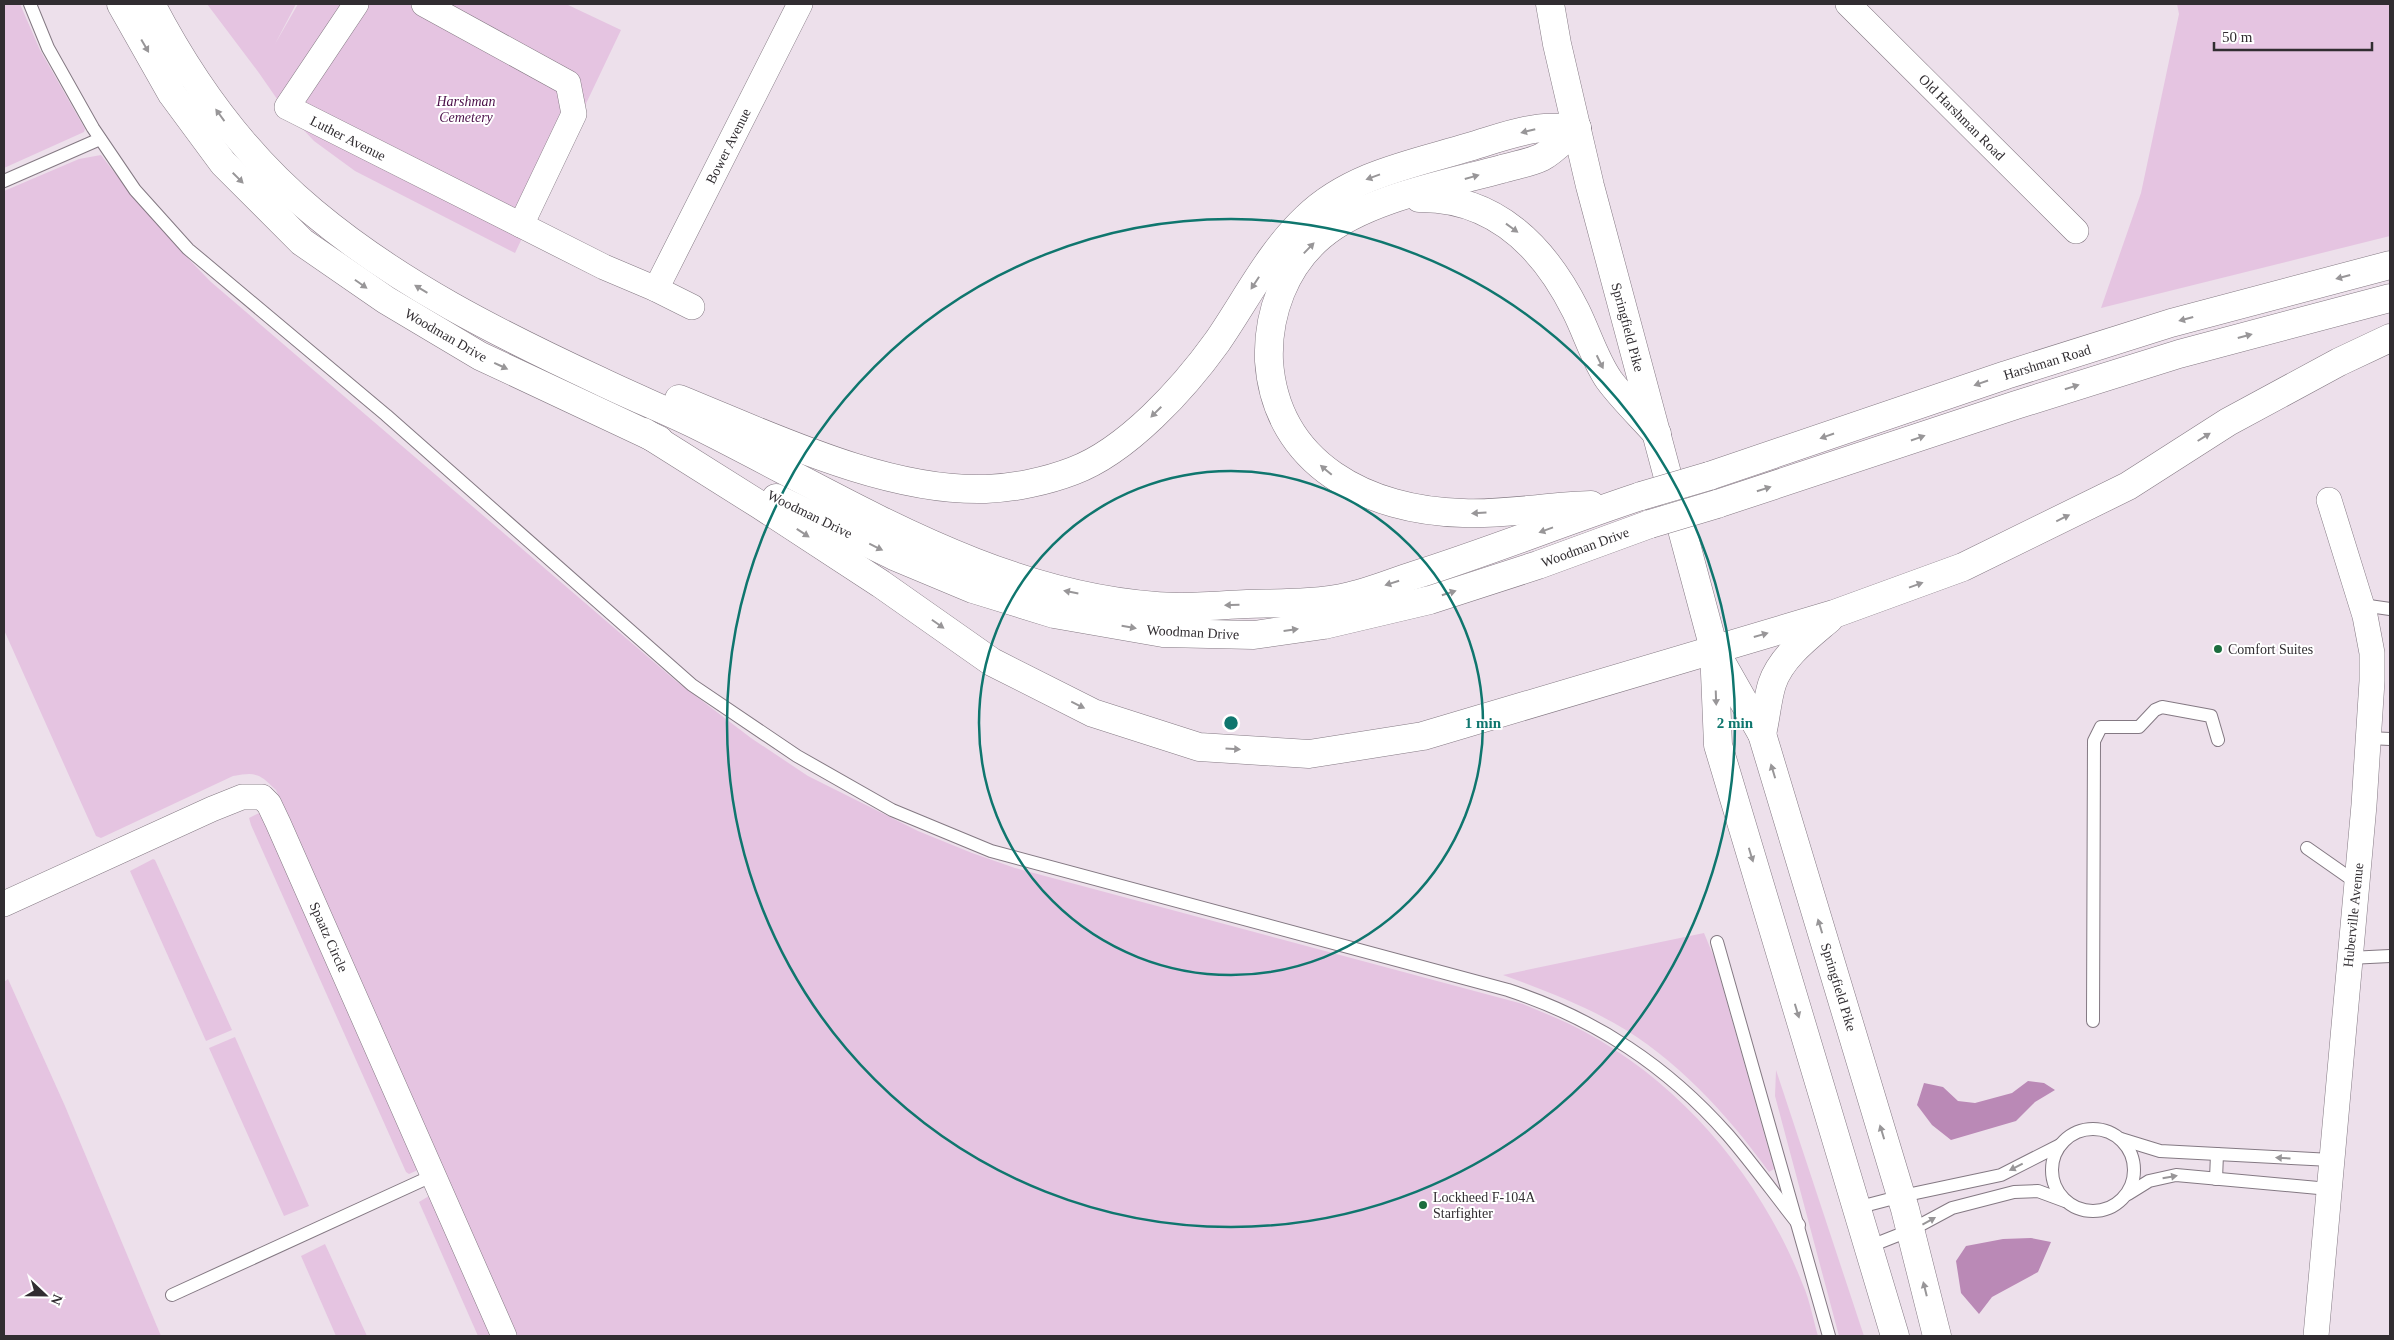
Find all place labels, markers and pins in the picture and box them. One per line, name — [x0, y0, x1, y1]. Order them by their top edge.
place label: Comfort Suites — [2228, 642, 2313, 657]
marker: Comfort Suites — [2212, 643, 2224, 655]
centre of rings — [1222, 714, 1240, 732]
place label: Lockheed F-104A Starfighter — [1433, 1190, 1536, 1221]
marker: Lockheed F-104A Starfighter — [1417, 1199, 1429, 1211]

